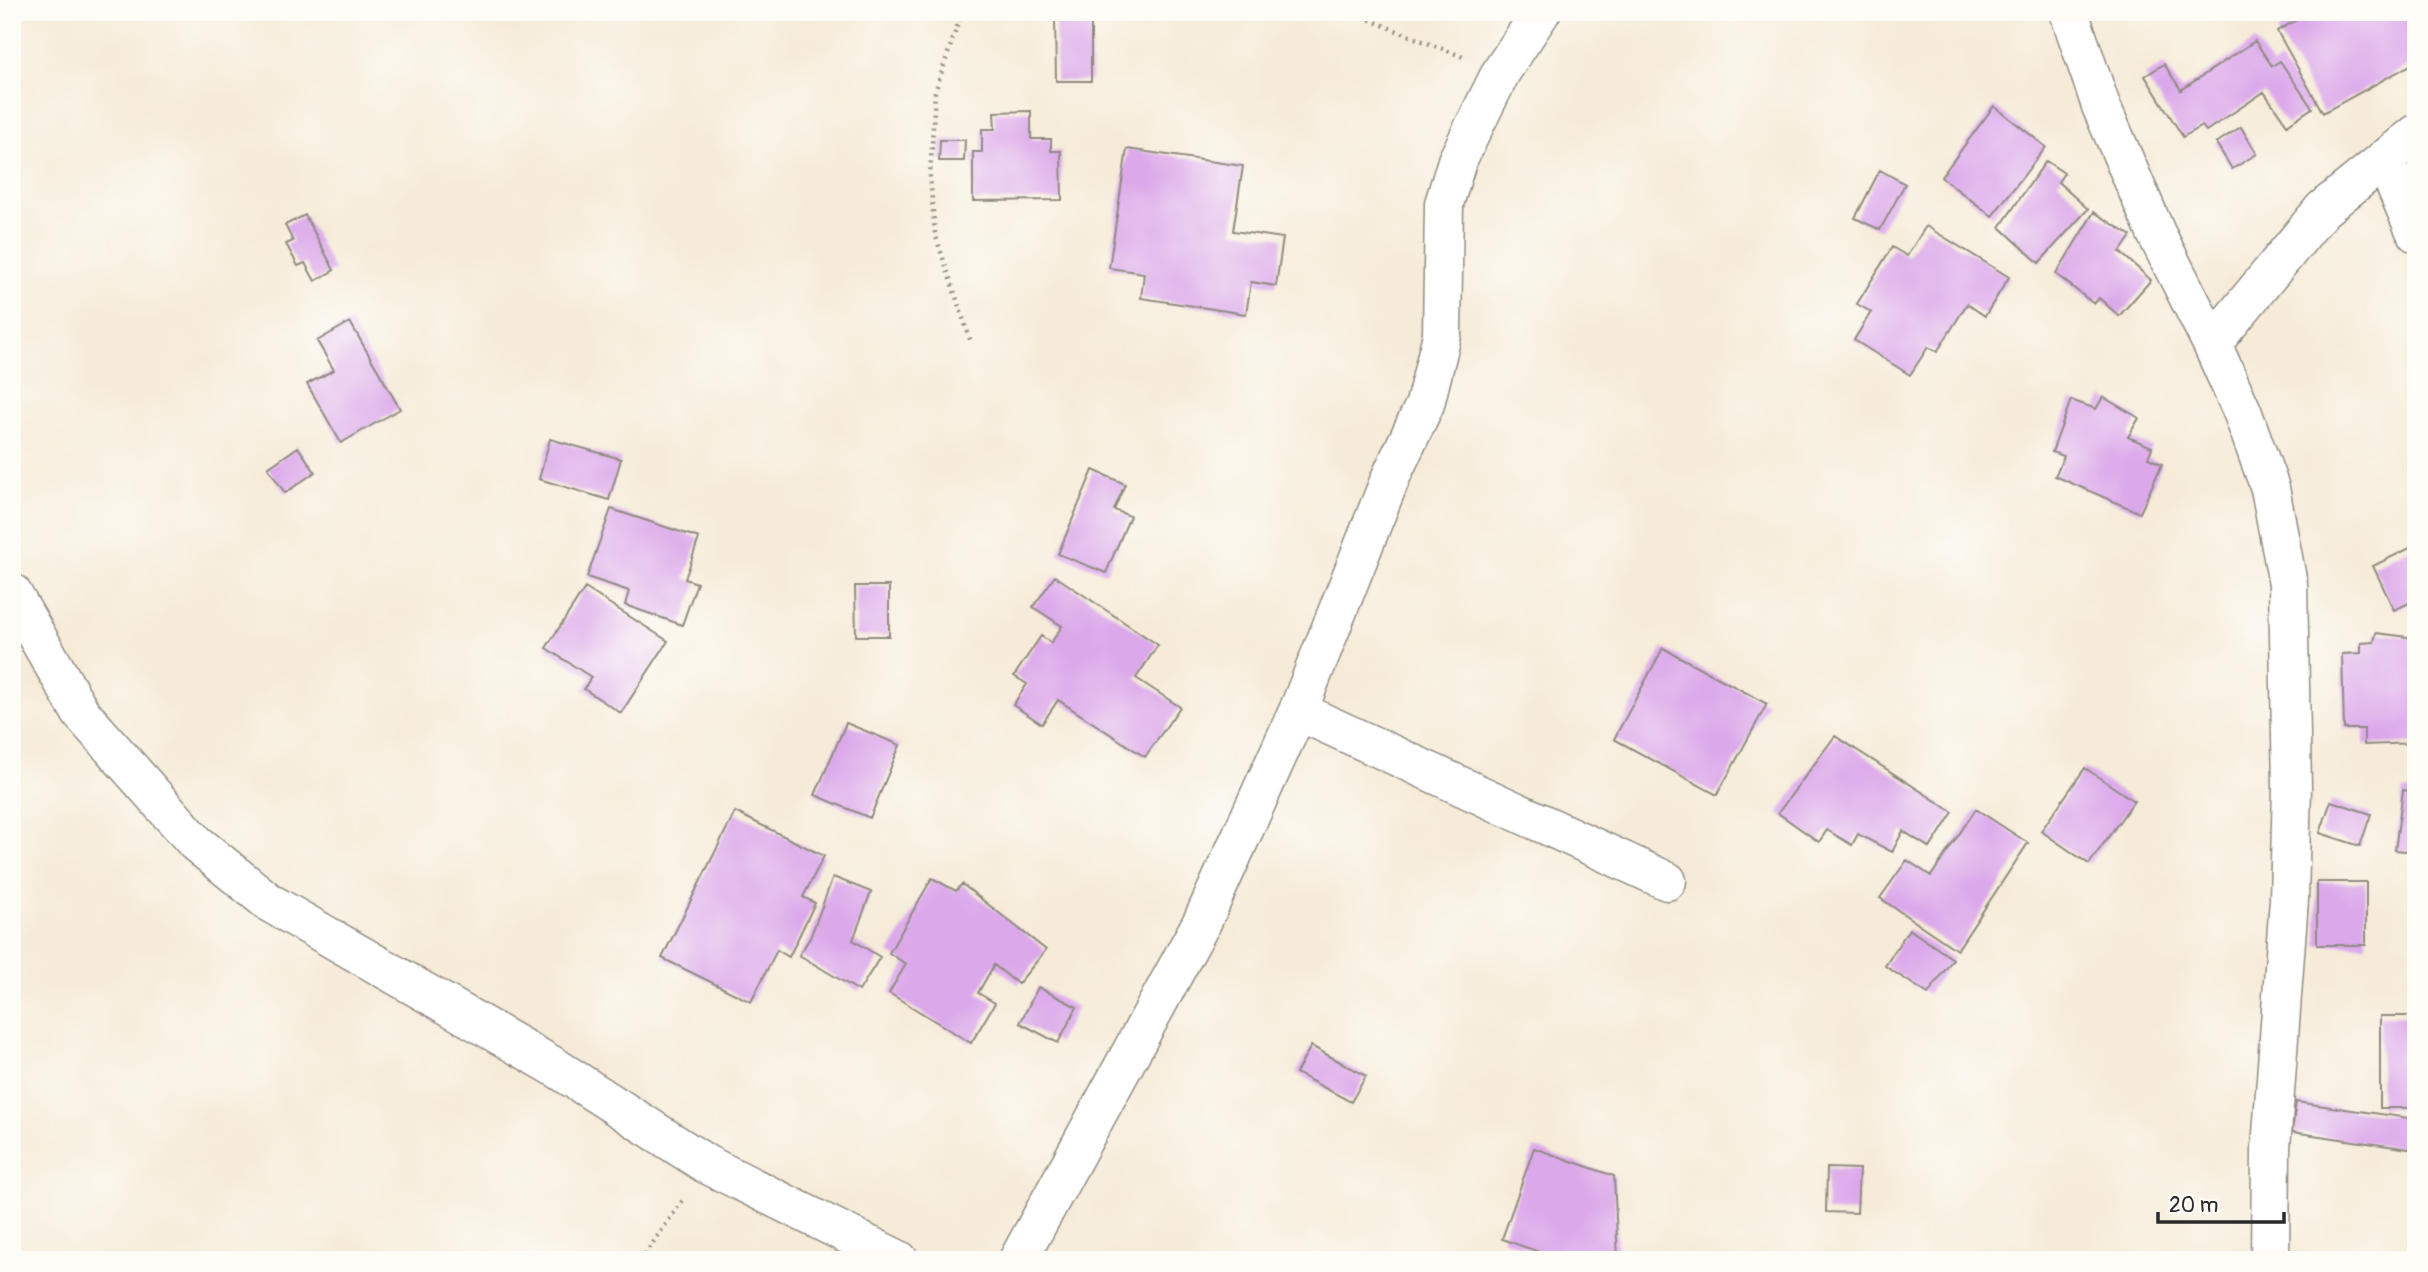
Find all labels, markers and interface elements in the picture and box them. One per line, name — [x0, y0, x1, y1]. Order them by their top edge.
scale bar — [2158, 1181, 2284, 1225]
text: 20 m — [2169, 1192, 2218, 1219]

